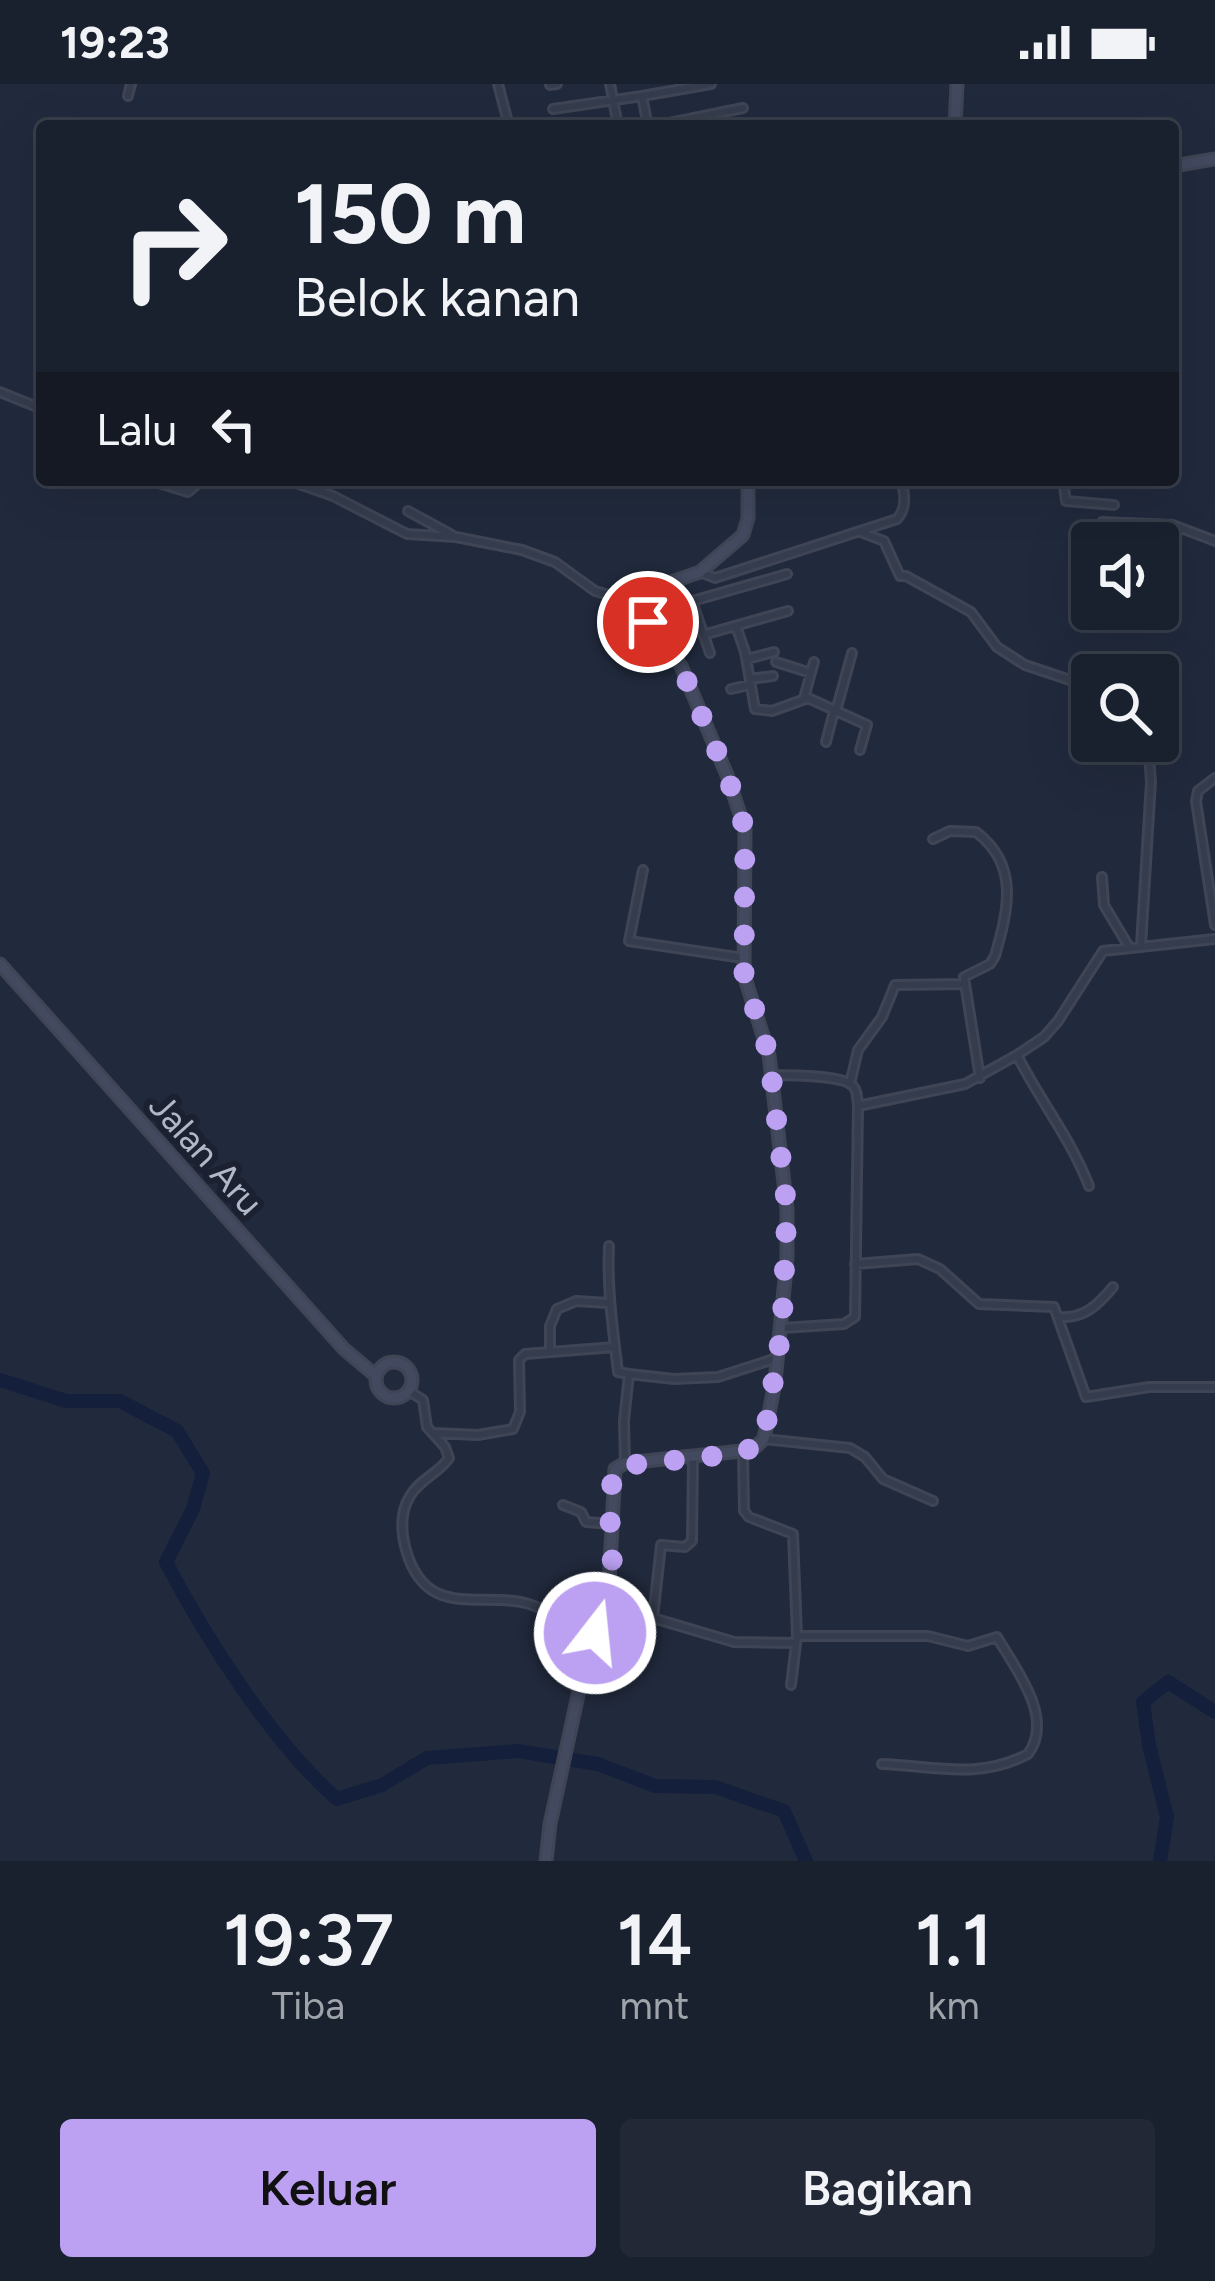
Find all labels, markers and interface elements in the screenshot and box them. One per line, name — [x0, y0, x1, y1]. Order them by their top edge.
text: 19:23 — [60, 15, 170, 69]
text: 150 m — [294, 163, 526, 264]
icon: right — [96, 168, 252, 324]
text: Belok kanan — [294, 265, 580, 330]
icon: left — [201, 396, 267, 462]
text: Lalu — [96, 402, 177, 456]
map controls — [1071, 522, 1179, 762]
button: sound — [1071, 522, 1179, 630]
pin — [597, 571, 699, 673]
icon: arrive — [615, 589, 681, 655]
button: search — [1071, 654, 1179, 762]
street label: Jalan Aru — [140, 1084, 272, 1224]
position arrow — [532, 1570, 658, 1696]
text: 19:37 — [223, 1897, 394, 1983]
text: 14 — [617, 1897, 692, 1983]
text: 1.1 — [915, 1897, 992, 1983]
text: Tiba — [272, 1982, 345, 2029]
text: mnt — [620, 1982, 689, 2029]
text: km — [928, 1982, 980, 2029]
button: Keluar — [60, 2119, 596, 2257]
button: Bagikan — [620, 2119, 1155, 2257]

